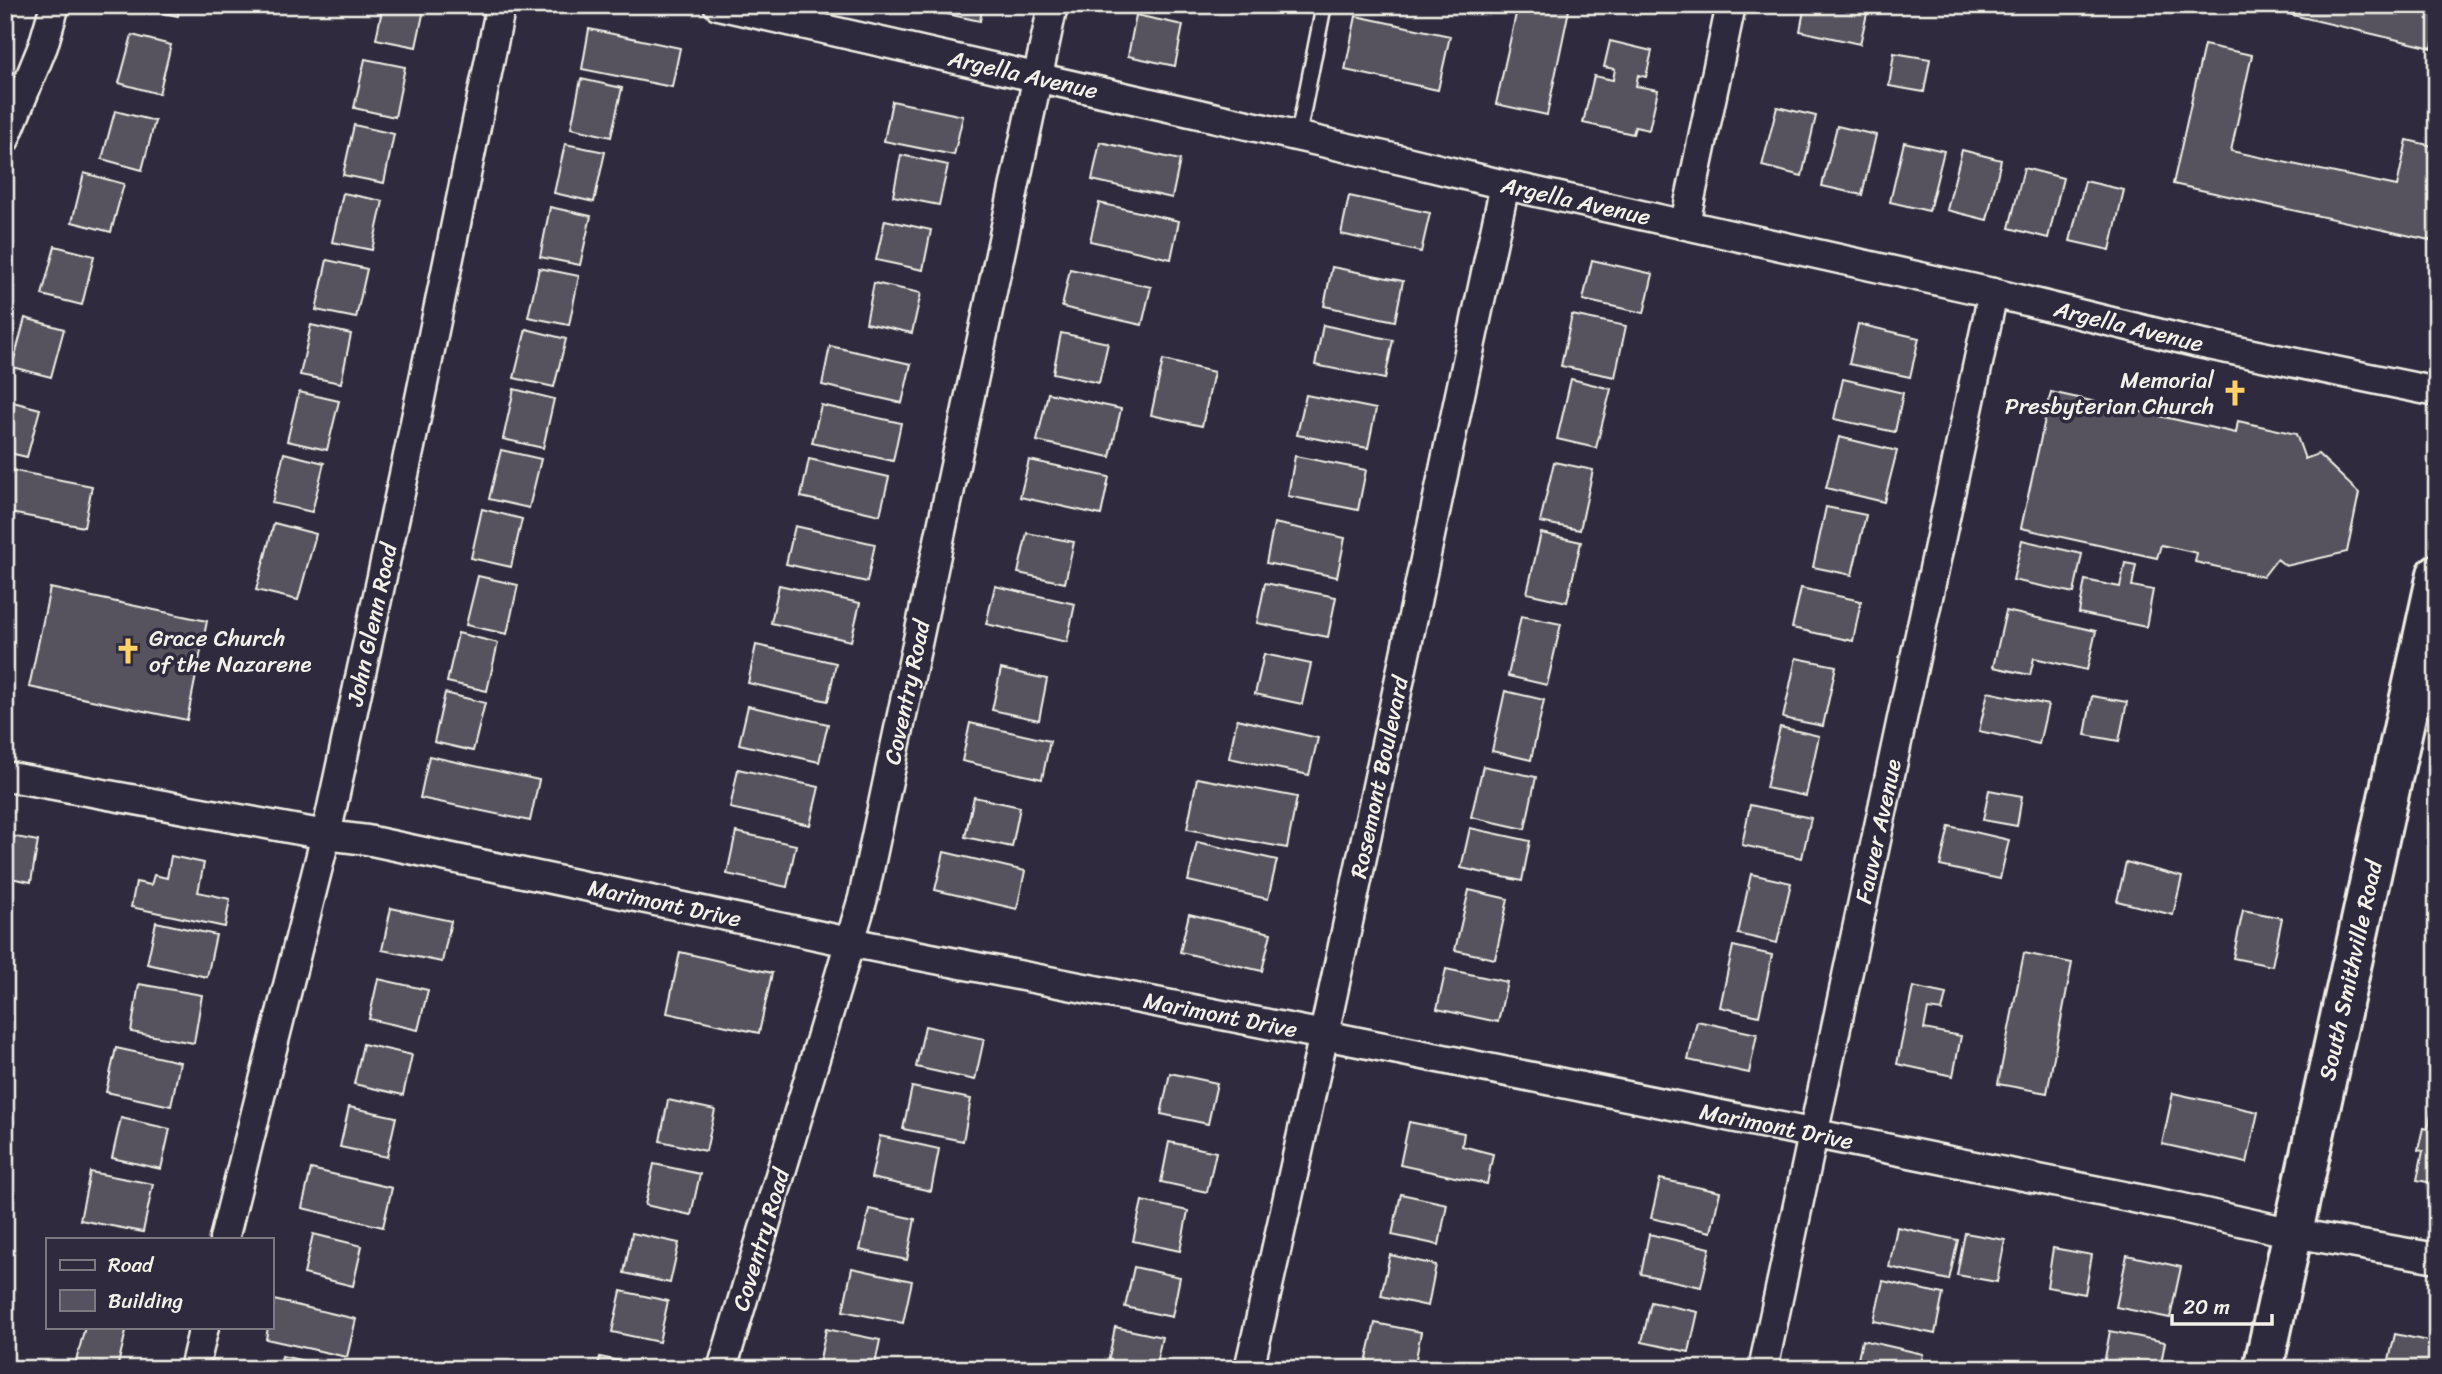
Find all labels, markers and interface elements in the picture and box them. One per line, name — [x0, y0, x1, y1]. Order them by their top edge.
street label: Argella Avenue — [943, 38, 1102, 112]
street label: Argella Avenue — [1496, 165, 1655, 238]
street label: Argella Avenue — [2049, 288, 2207, 364]
place label: Memorial Presbyterian Church — [2005, 360, 2214, 427]
church icon: Memorial Presbyterian Church — [2220, 378, 2250, 408]
street label: John Glenn Road — [334, 538, 410, 711]
street label: Coventry Road — [872, 614, 943, 768]
place label: Grace Church of the Nazarene — [149, 618, 312, 685]
church icon: Grace Church of the Nazarene — [113, 636, 143, 666]
street label: Rosemont Boulevard — [1338, 671, 1421, 882]
street label: Fauver Avenue — [1843, 755, 1914, 907]
street label: South Smithville Road — [2307, 855, 2395, 1084]
street label: Marimont Drive — [584, 867, 745, 940]
street label: Marimont Drive — [1140, 980, 1301, 1050]
street label: Marimont Drive — [1696, 1091, 1857, 1162]
street label: Coventry Road — [720, 1162, 802, 1316]
legend — [46, 1238, 273, 1328]
text: Road — [108, 1246, 155, 1284]
text: Building — [108, 1282, 184, 1320]
scale bar — [2172, 1283, 2272, 1327]
text: 20 m — [2183, 1288, 2230, 1326]

